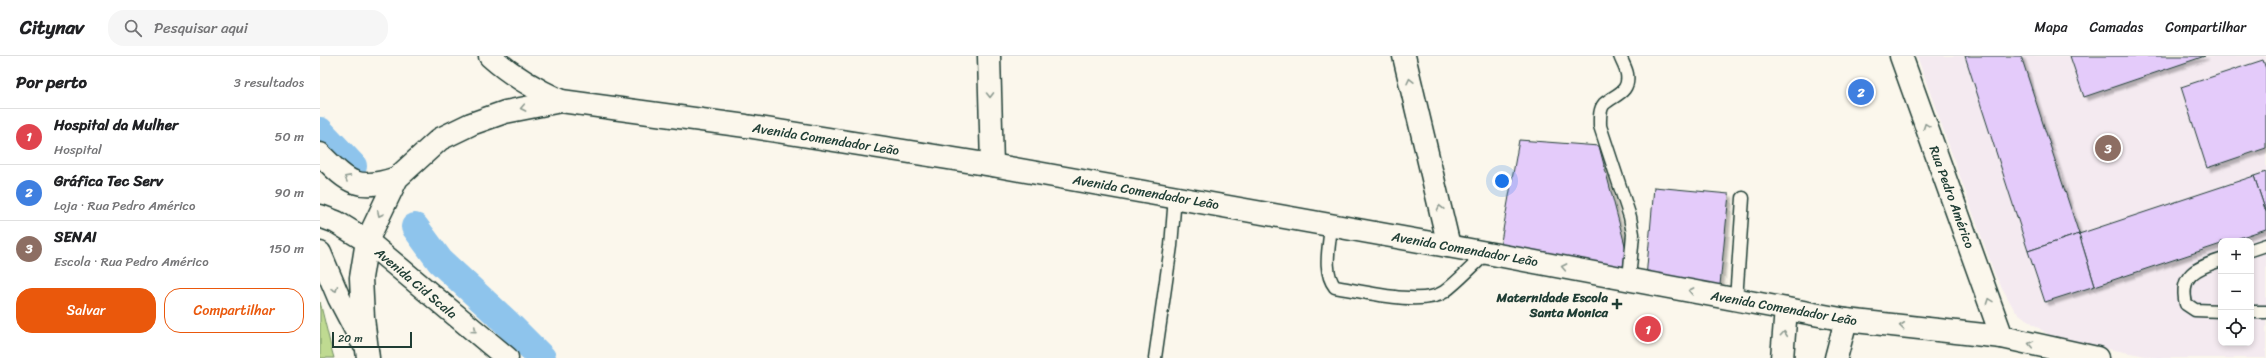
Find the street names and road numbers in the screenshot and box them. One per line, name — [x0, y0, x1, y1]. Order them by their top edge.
street label: Avenida Comendador Leão — [750, 116, 902, 162]
street label: Rua Pedro Américo — [1923, 142, 1981, 252]
street label: Avenida Comendador Leão — [1070, 168, 1222, 216]
street label: Avenida Comendador Leão — [1389, 225, 1541, 273]
street label: Avenida Cid Scala — [369, 241, 463, 325]
street label: Avenida Comendador Leão — [1708, 284, 1860, 332]

